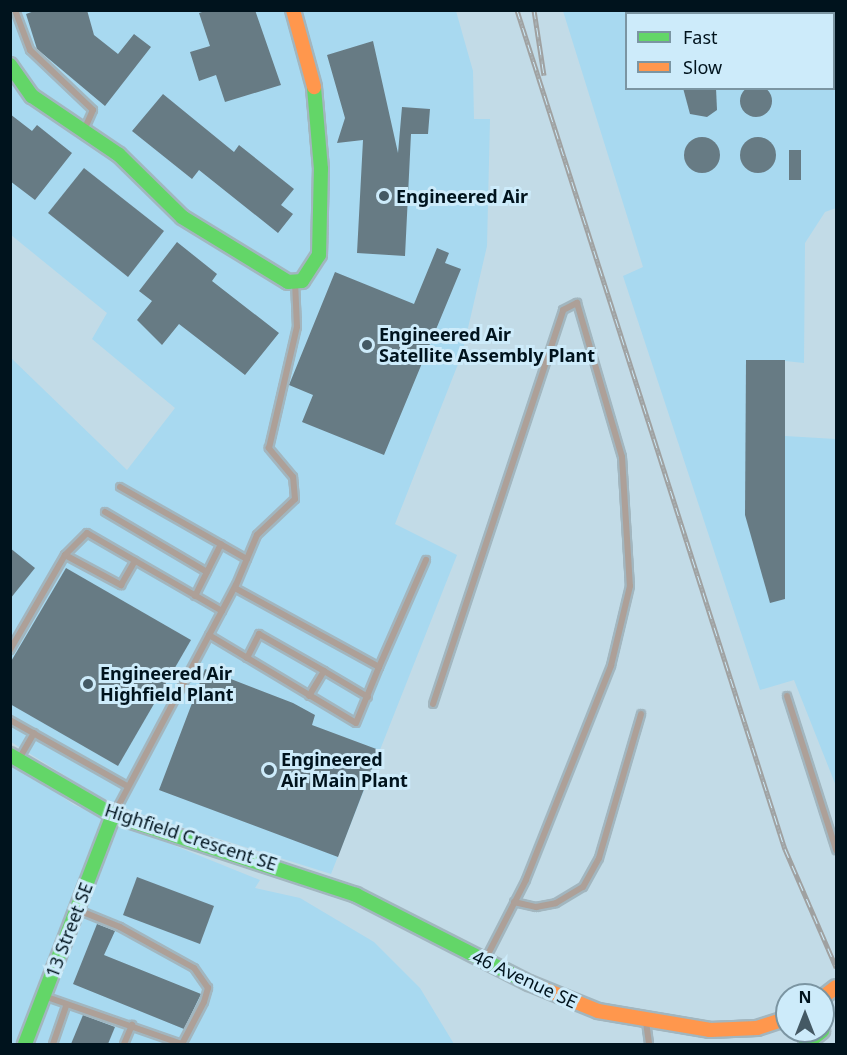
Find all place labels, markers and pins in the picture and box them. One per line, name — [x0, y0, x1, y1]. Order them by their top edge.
place label: Engineered Air — [396, 185, 528, 207]
marker: Engineered Air — [377, 189, 391, 203]
place label: Engineered Air Satellite Assembly Plant — [379, 324, 595, 366]
marker: Engineered Air Satellite Assembly Plant — [360, 338, 374, 352]
place label: Engineered Air Highfield Plant — [100, 663, 234, 706]
marker: Engineered Air Highfield Plant — [81, 677, 95, 691]
place label: Engineered Air Main Plant — [281, 749, 408, 792]
marker: Engineered Air Main Plant — [262, 763, 276, 777]

